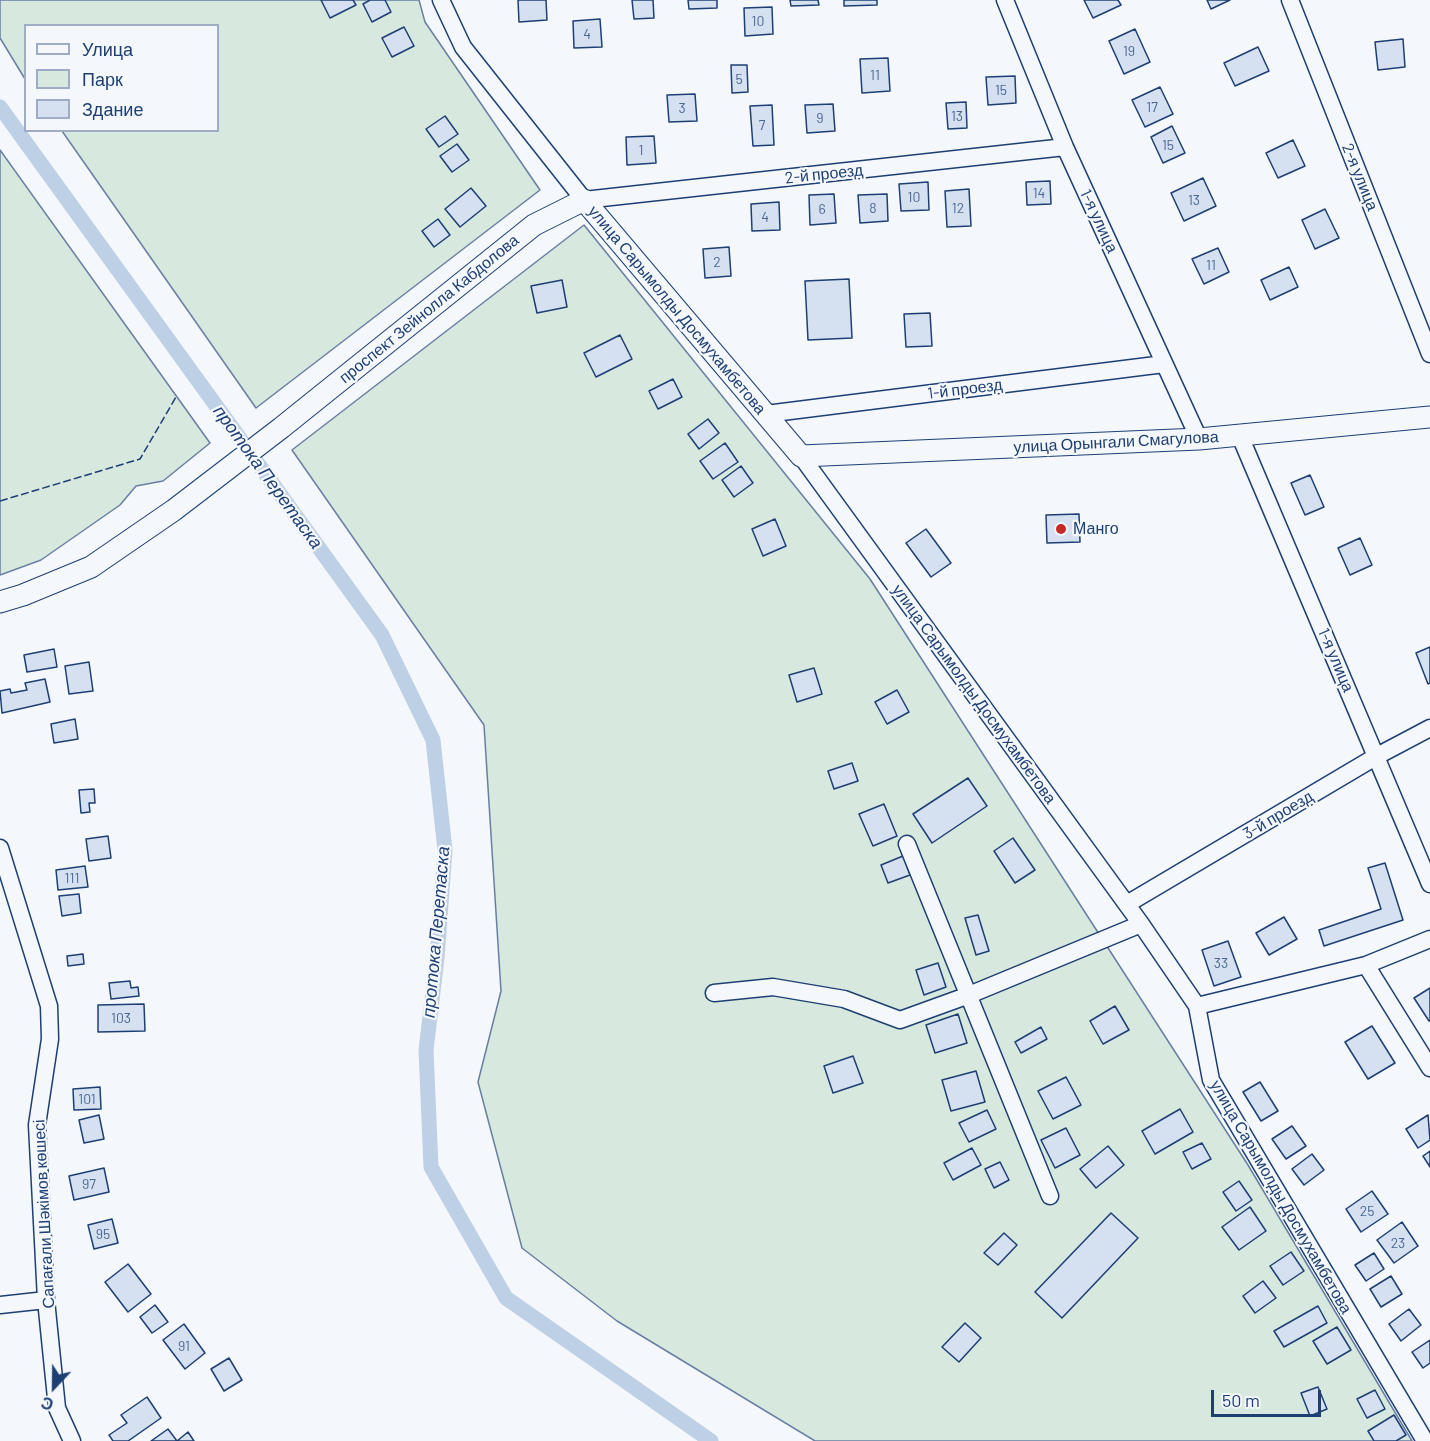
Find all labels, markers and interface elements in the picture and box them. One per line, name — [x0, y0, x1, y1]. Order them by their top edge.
house number: 10 — [752, 13, 764, 29]
legend — [24, 24, 219, 132]
house number: 4 — [583, 26, 591, 42]
text: Улица — [82, 38, 133, 60]
house number: 19 — [1123, 43, 1135, 59]
house number: 11 — [870, 67, 880, 83]
text: Парк — [82, 68, 123, 90]
house number: 5 — [735, 71, 743, 87]
house number: 15 — [995, 82, 1007, 98]
text: Здание — [82, 98, 143, 120]
house number: 17 — [1146, 99, 1158, 115]
house number: 3 — [678, 100, 686, 116]
house number: 13 — [951, 108, 963, 124]
house number: 9 — [816, 110, 824, 126]
house number: 7 — [759, 117, 765, 133]
house number: 15 — [1162, 137, 1174, 153]
street label: 2-я улица — [1338, 141, 1382, 213]
house number: 1 — [639, 142, 643, 158]
street label: 2-й проезд — [784, 160, 864, 188]
house number: 14 — [1033, 185, 1045, 201]
street label: 1-я улица — [1076, 186, 1122, 256]
house number: 10 — [908, 189, 920, 205]
house number: 13 — [1188, 192, 1200, 208]
house number: 8 — [869, 200, 877, 216]
house number: 12 — [952, 200, 964, 216]
house number: 6 — [818, 201, 826, 217]
street label: улица Сарымолды Досмухамбетова — [584, 202, 770, 418]
house number: 4 — [761, 209, 769, 225]
street label: проспект Зейнолла Кабдолова — [335, 231, 523, 387]
house number: 2 — [713, 254, 721, 270]
house number: 11 — [1206, 257, 1216, 273]
street label: 1-й проезд — [926, 375, 1004, 403]
water label: протока Перетаска — [209, 401, 327, 553]
street label: улица Орынгали Смагулова — [1013, 427, 1219, 457]
place label: Манго — [1073, 519, 1119, 539]
marker: Манго — [1054, 522, 1068, 536]
street label: улица Сарымолды Досмухамбетова — [888, 581, 1060, 807]
street label: 1-я улица — [1314, 625, 1358, 695]
street label: 3-й проезд — [1240, 787, 1316, 843]
water label: протока Перетаска — [418, 845, 454, 1019]
house number: 111 — [65, 870, 79, 886]
house number: 33 — [1214, 955, 1228, 971]
house number: 103 — [111, 1010, 131, 1026]
street label: улица Сарымолды Досмухамбетова — [1206, 1077, 1356, 1317]
house number: 101 — [78, 1091, 96, 1107]
street label: Сапағали Шәкімов көшесі — [29, 1119, 59, 1309]
house number: 97 — [82, 1176, 96, 1192]
house number: 25 — [1360, 1203, 1374, 1219]
house number: 95 — [96, 1226, 110, 1242]
house number: 23 — [1391, 1235, 1405, 1251]
house number: 91 — [178, 1338, 190, 1354]
north arrow — [24, 1357, 84, 1417]
scale bar — [1214, 1378, 1324, 1416]
text: 50 m — [1222, 1389, 1260, 1411]
text: С — [38, 1393, 56, 1415]

